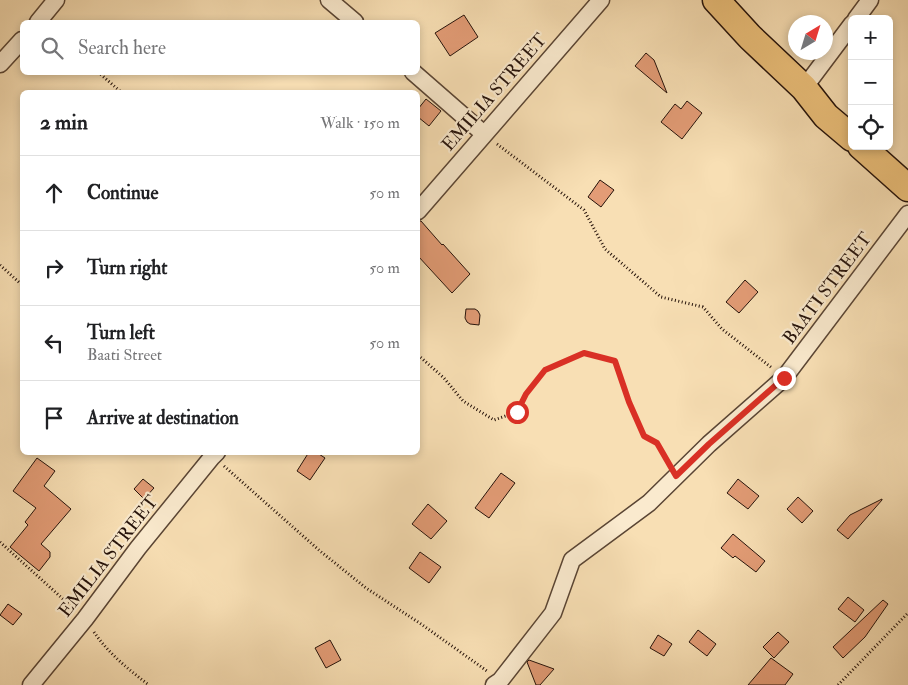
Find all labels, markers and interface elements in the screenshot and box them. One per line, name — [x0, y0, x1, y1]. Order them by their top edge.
north arrow — [788, 15, 833, 60]
map controls — [848, 15, 893, 150]
button: + — [848, 15, 893, 60]
search box — [20, 20, 420, 75]
street label: EMILIA STREET — [437, 28, 552, 156]
icon: search — [38, 34, 66, 62]
text: Search here — [78, 36, 166, 60]
button: − — [848, 60, 893, 105]
button: locate — [848, 105, 893, 150]
text: 2 min — [40, 109, 88, 136]
text: Walk · 150 m — [320, 113, 400, 133]
icon: ahead — [40, 179, 68, 207]
text: Continue — [87, 181, 158, 205]
text: 50 m — [369, 183, 400, 203]
street label: BAATI STREET — [778, 227, 877, 349]
icon: right — [40, 254, 68, 282]
text: Turn right — [87, 256, 167, 280]
text: 50 m — [369, 258, 400, 278]
text: Turn left — [87, 321, 155, 345]
icon: left — [40, 329, 68, 357]
text: 50 m — [369, 333, 400, 353]
text: Baati Street — [87, 345, 162, 365]
route end — [773, 367, 796, 390]
route start — [506, 401, 529, 424]
icon: arrive — [40, 404, 68, 432]
text: Arrive at destination — [87, 406, 239, 430]
street label: EMILIA STREET — [54, 490, 164, 622]

